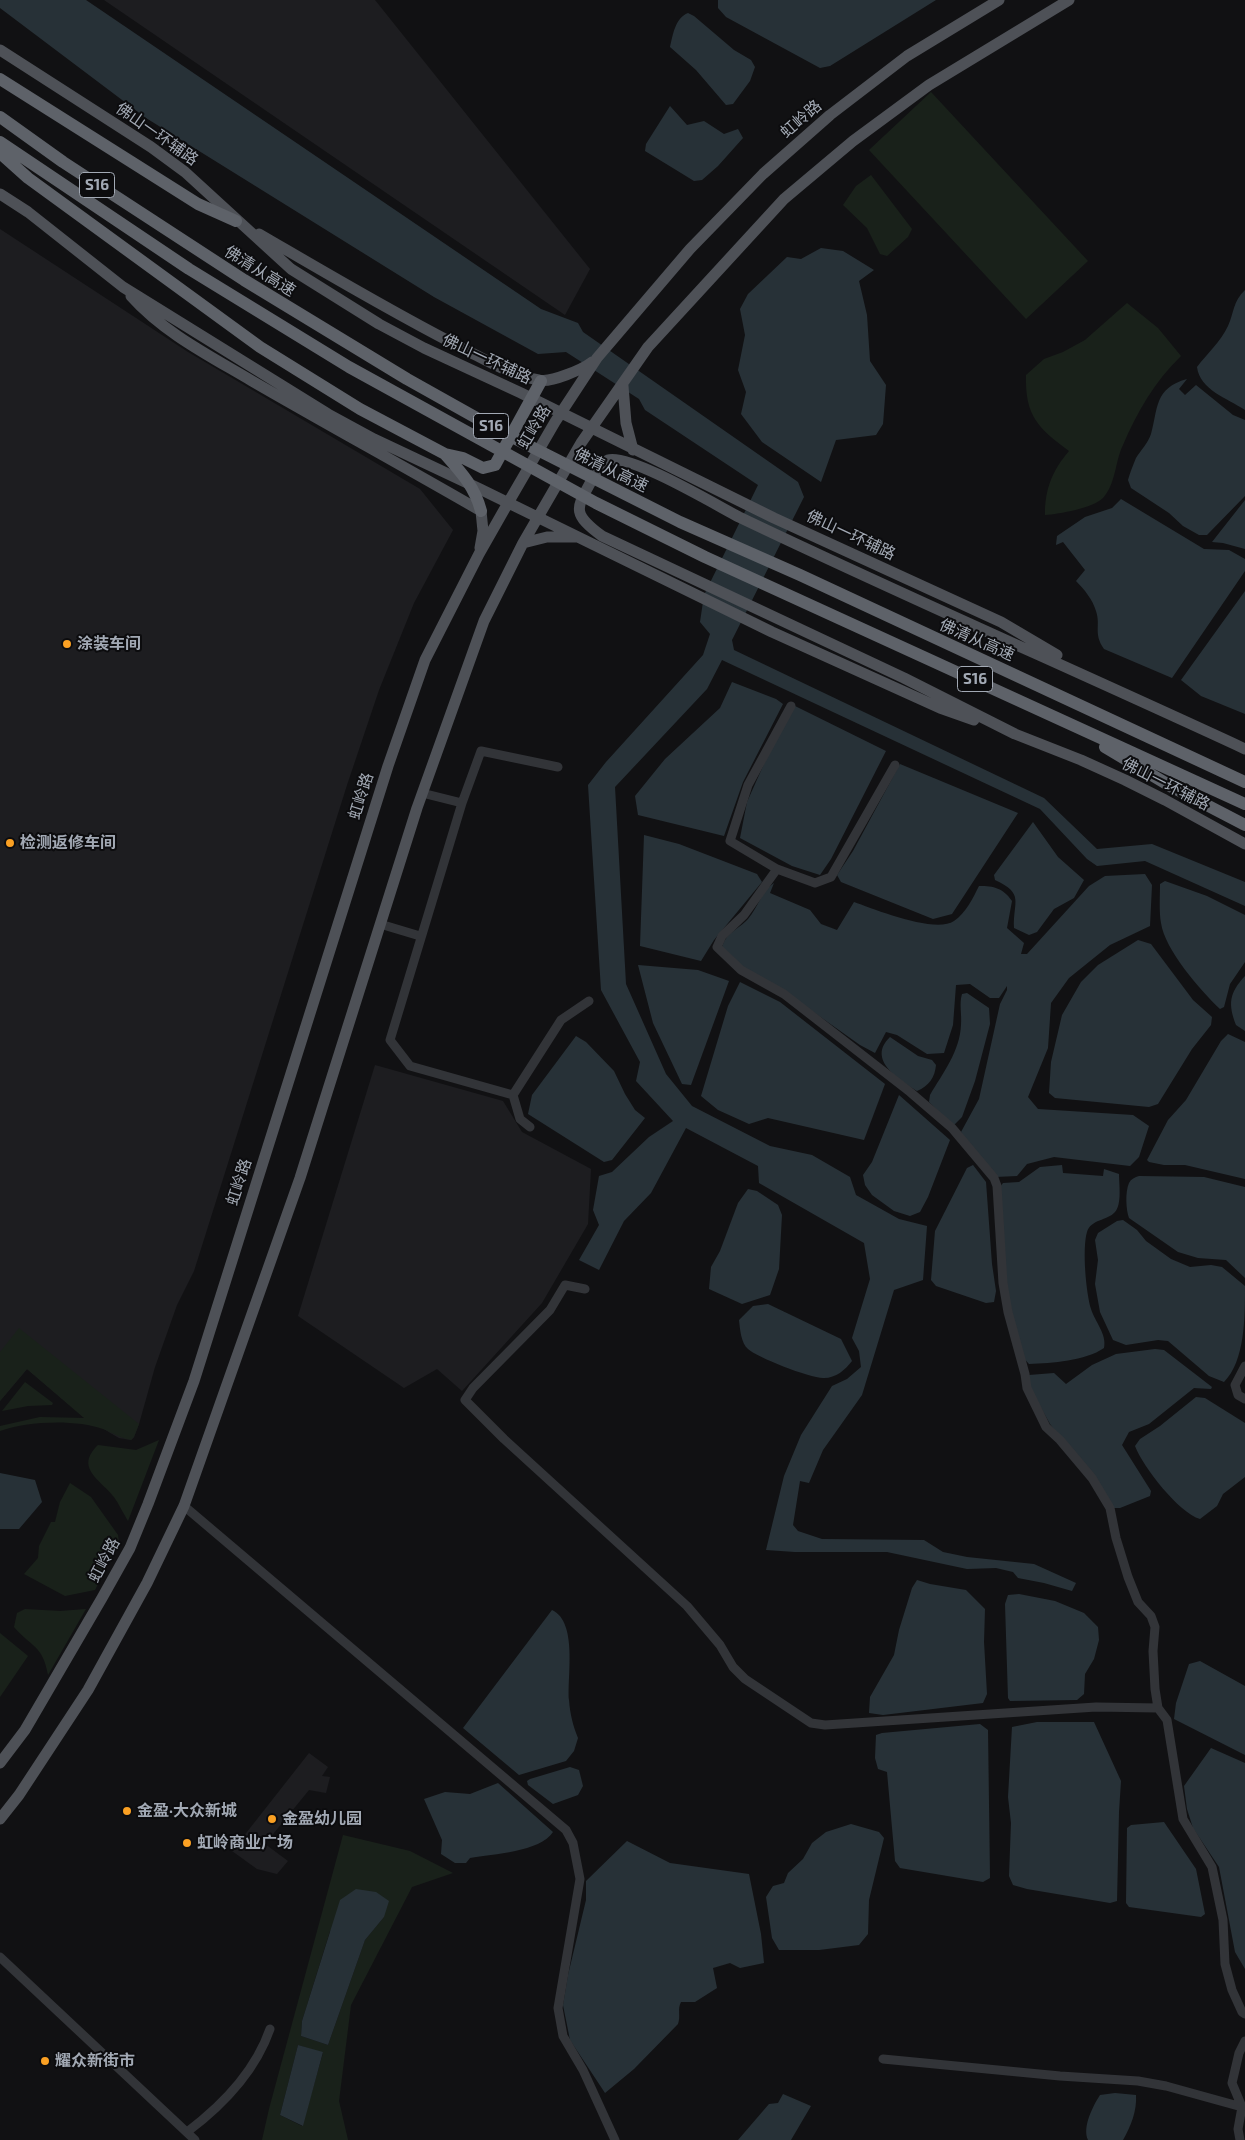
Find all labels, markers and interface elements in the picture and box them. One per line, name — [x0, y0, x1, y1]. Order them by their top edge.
street label: 虹岭路 — [777, 96, 825, 142]
street label: 佛山一环辅路 — [112, 99, 202, 169]
road number: S16 — [80, 172, 114, 198]
street label: 佛清从高速 — [221, 242, 299, 300]
street label: 佛山一环辅路 — [439, 330, 535, 388]
street label: 虹岭路 — [513, 401, 555, 453]
road number: S16 — [474, 414, 508, 438]
street label: 佛清从高速 — [571, 444, 651, 496]
street label: 佛山一环辅路 — [803, 506, 899, 564]
street label: 佛清从高速 — [937, 615, 1017, 665]
place label: 涂装车间 — [77, 634, 141, 654]
marker: 涂装车间 — [61, 638, 73, 650]
road number: S16 — [958, 666, 992, 692]
street label: 佛山一环辅路 — [1119, 754, 1213, 814]
street label: 虹岭路 — [345, 770, 377, 822]
place label: 检测返修车间 — [20, 833, 116, 853]
marker: 检测返修车间 — [4, 837, 16, 849]
street label: 虹岭路 — [222, 1156, 256, 1208]
street label: 虹岭路 — [84, 1534, 124, 1586]
place label: 金盈·大众新城 — [137, 1801, 237, 1821]
marker: 金盈·大众新城 — [121, 1805, 133, 1817]
place label: 金盈幼儿园 — [282, 1809, 362, 1829]
marker: 金盈幼儿园 — [266, 1813, 278, 1825]
place label: 虹岭商业广场 — [197, 1833, 293, 1853]
marker: 虹岭商业广场 — [181, 1837, 193, 1849]
place label: 耀众新街市 — [55, 2051, 135, 2071]
marker: 耀众新街市 — [39, 2055, 51, 2067]

